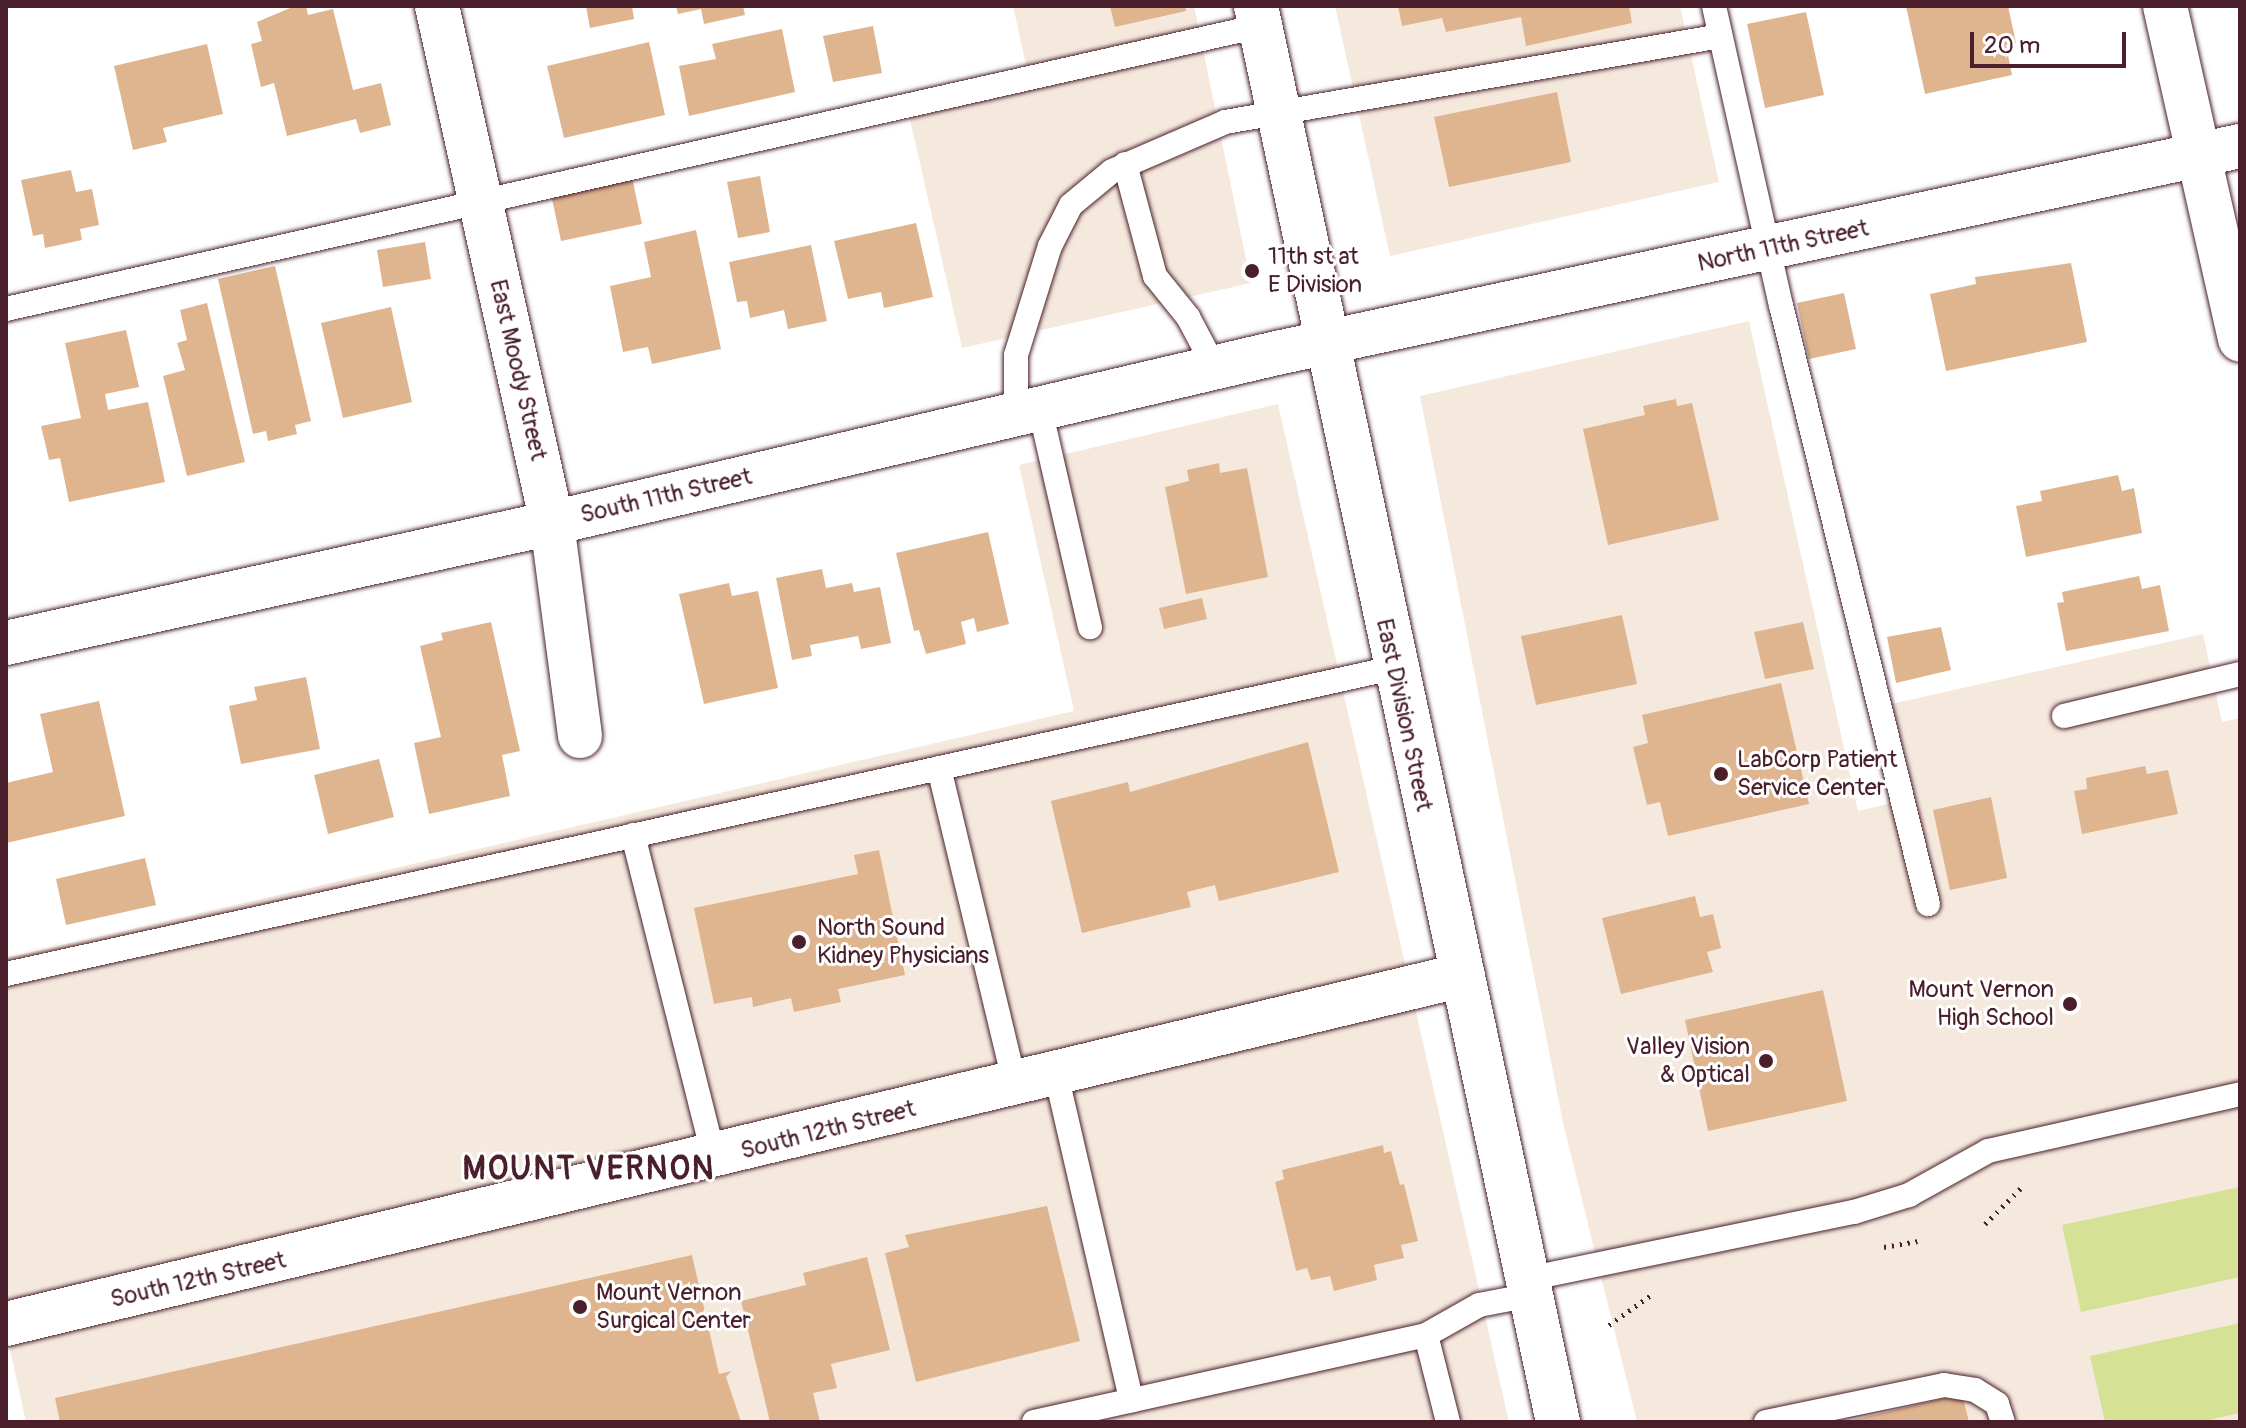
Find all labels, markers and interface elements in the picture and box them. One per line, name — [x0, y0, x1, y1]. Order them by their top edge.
scale bar — [1974, 16, 2130, 66]
text: 20 m — [1984, 31, 2040, 60]
street label: North 11th Street — [1695, 214, 1871, 278]
place label: 11th st at E Division — [1268, 243, 1362, 299]
marker: 11th st at E Division — [1243, 262, 1261, 280]
street label: East Moody Street — [483, 277, 553, 463]
street label: South 11th Street — [577, 462, 755, 530]
street label: East Division Street — [1370, 616, 1438, 814]
place label: LabCorp Patient Service Center — [1737, 746, 1897, 802]
marker: LabCorp Patient Service Center — [1712, 765, 1730, 783]
place label: North Sound Kidney Physicians — [817, 914, 989, 970]
marker: North Sound Kidney Physicians — [788, 931, 810, 953]
place label: Mount Vernon High School — [1908, 976, 2054, 1032]
marker: Mount Vernon High School — [2061, 995, 2079, 1013]
place label: Valley Vision & Optical — [1626, 1033, 1750, 1089]
marker: Valley Vision & Optical — [1757, 1052, 1775, 1070]
street label: South 12th Street — [738, 1094, 918, 1166]
district label: MOUNT VERNON — [463, 1150, 715, 1188]
street label: South 12th Street — [108, 1246, 288, 1314]
place label: Mount Vernon Surgical Center — [596, 1279, 751, 1335]
marker: Mount Vernon Surgical Center — [571, 1298, 589, 1316]

